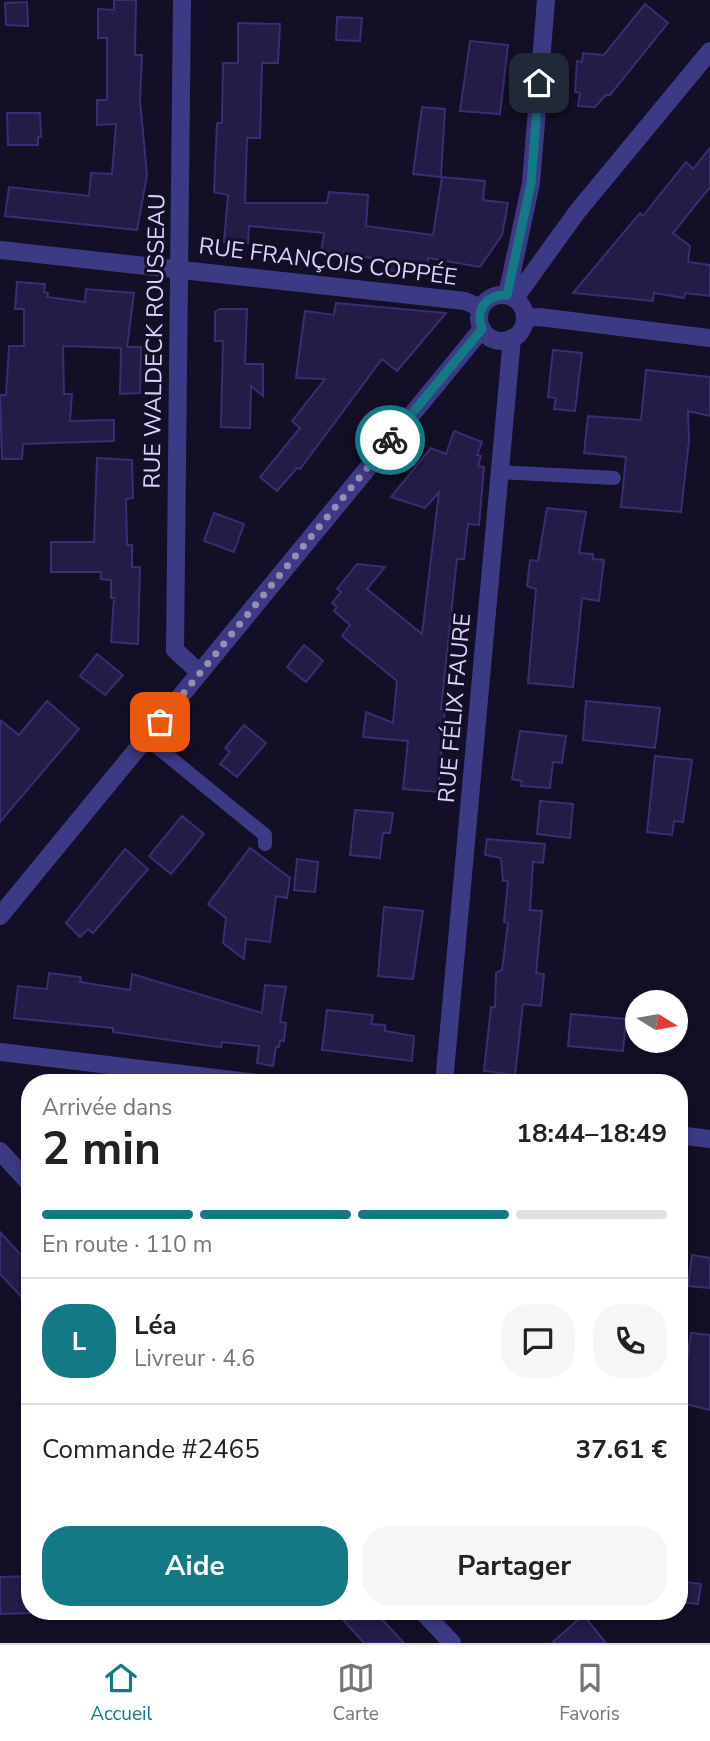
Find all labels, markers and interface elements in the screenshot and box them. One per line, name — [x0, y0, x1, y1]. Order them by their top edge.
pin — [509, 53, 569, 113]
icon: home — [520, 64, 558, 102]
street label: RUE WALDECK ROUSSEAU — [136, 193, 173, 489]
street label: RUE FRANÇOIS COPPÉE — [197, 230, 459, 293]
courier — [355, 405, 425, 475]
icon: bike — [371, 421, 409, 459]
street label: RUE FÉLIX FAURE — [431, 612, 478, 804]
pin — [130, 692, 190, 752]
icon: bag — [141, 703, 179, 741]
north arrow — [625, 990, 688, 1054]
map controls — [625, 990, 688, 1053]
text: Arrivée dans — [42, 1092, 172, 1123]
text: 18:44–18:49 — [516, 1116, 667, 1151]
text: 2 min — [42, 1117, 161, 1180]
text: En route · 110 m — [42, 1229, 212, 1260]
button: chat — [501, 1304, 575, 1378]
button: phone — [593, 1304, 667, 1378]
text: Léa — [134, 1308, 177, 1343]
text: L — [72, 1324, 86, 1359]
text: Livreur · 4.6 — [134, 1343, 255, 1374]
text: Commande #2465 — [42, 1432, 260, 1467]
text: 37.61 € — [576, 1432, 667, 1467]
button: Aide — [42, 1526, 348, 1606]
button: Partager — [362, 1526, 667, 1606]
tab: Accueil — [90, 1659, 152, 1727]
tab: Carte — [332, 1659, 379, 1727]
tab: Favoris — [559, 1659, 620, 1727]

